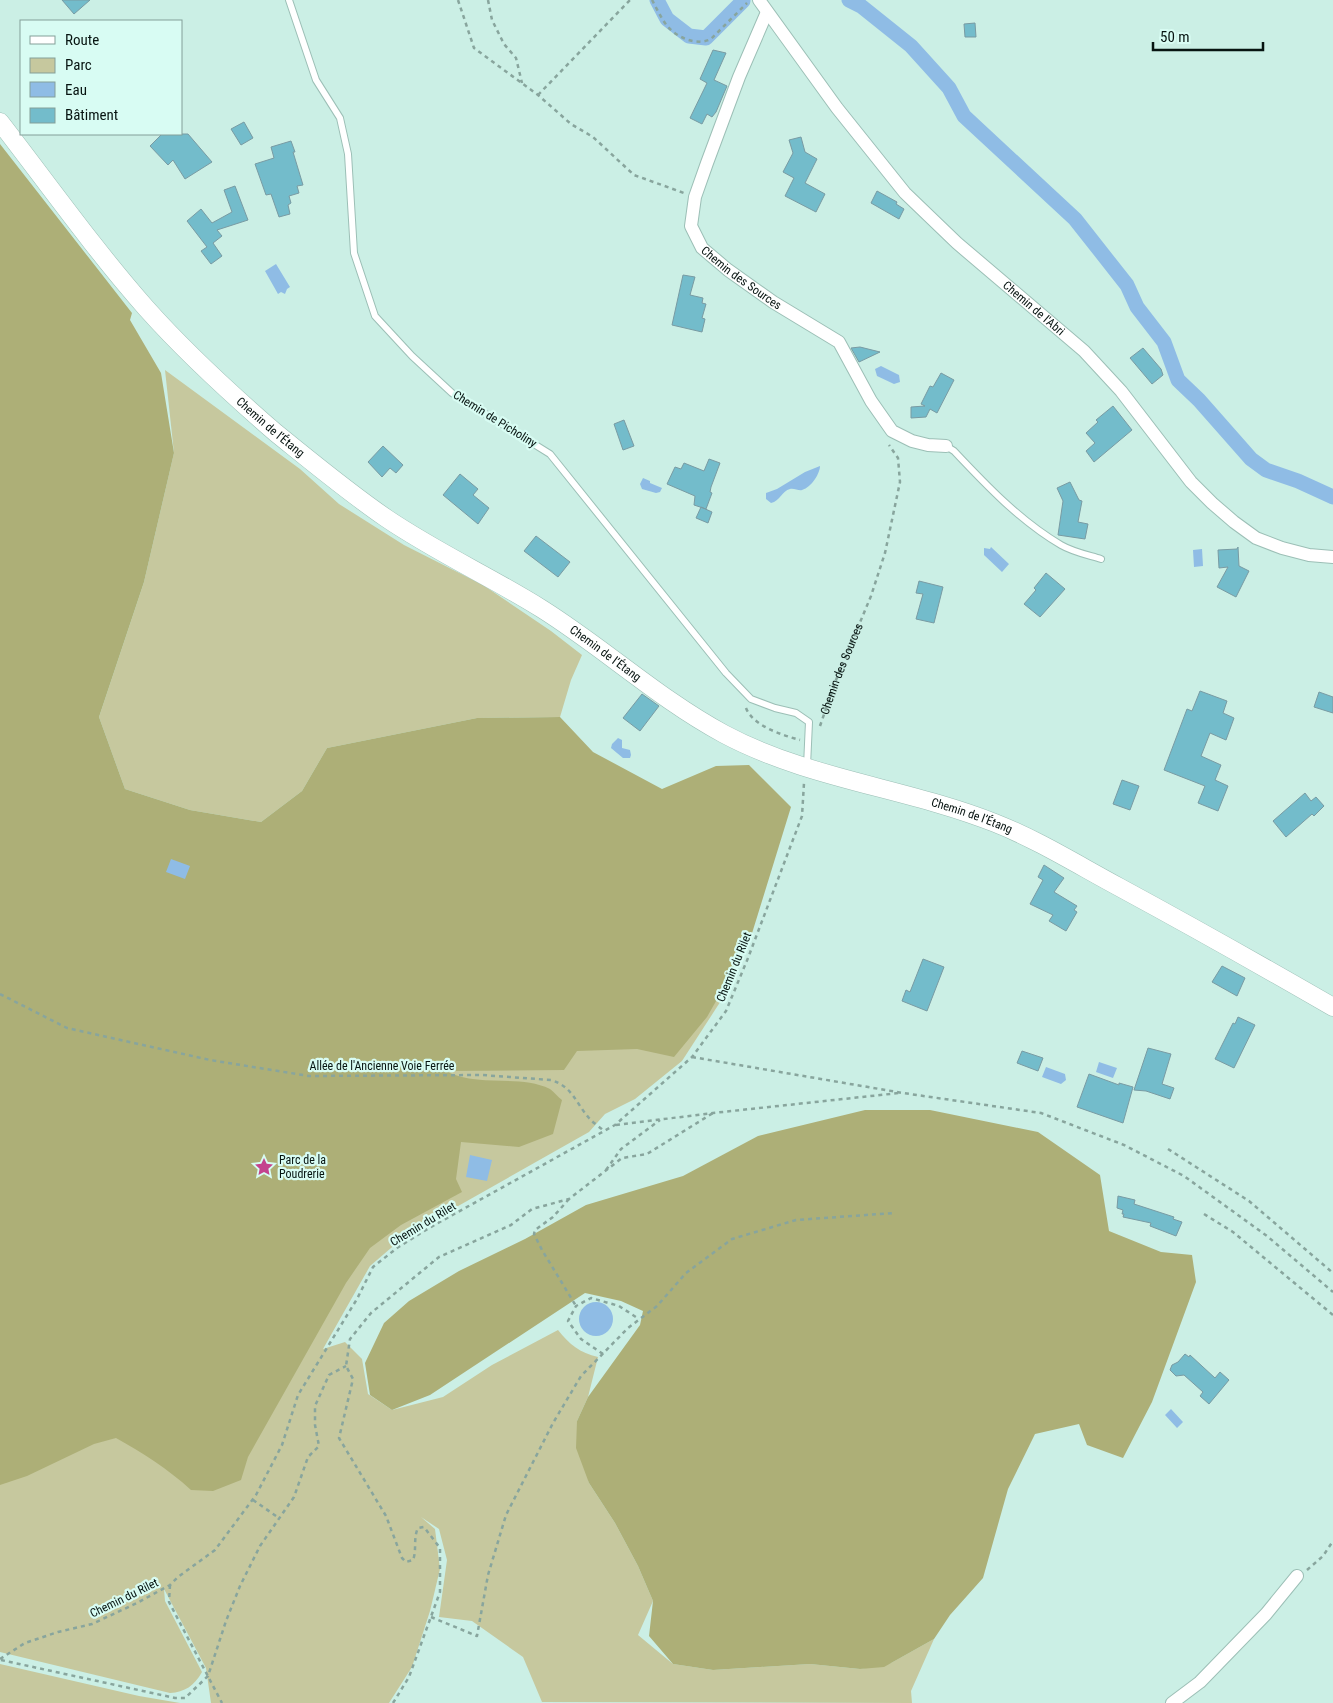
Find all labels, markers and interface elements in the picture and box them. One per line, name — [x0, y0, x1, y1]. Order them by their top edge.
legend — [20, 20, 182, 135]
scale bar — [1153, 20, 1263, 52]
text: 50 m — [1160, 28, 1190, 46]
text: Route — [65, 31, 99, 49]
text: Parc — [65, 56, 92, 74]
text: Eau — [65, 81, 87, 99]
text: Bâtiment — [65, 106, 118, 124]
street label: Chemin des Sources — [698, 243, 784, 312]
street label: Chemin de l'Abri — [1000, 278, 1067, 338]
street label: Chemin de Picholiny — [451, 388, 539, 450]
street label: Chemin de l’Étang — [233, 394, 307, 460]
street label: Chemin des Sources — [818, 621, 866, 716]
street label: Chemin de l’Étang — [567, 623, 644, 684]
street label: Chemin de l’Étang — [930, 795, 1015, 836]
street label: Chemin du Rilet — [714, 930, 755, 1004]
street label: Allée de l'Ancienne Voie Ferrée — [310, 1059, 455, 1073]
place label: Parc de la Poudrerie — [279, 1153, 326, 1181]
place icon: Parc de la Poudrerie — [253, 1156, 275, 1178]
street label: Chemin du Rilet — [388, 1199, 459, 1249]
street label: Chemin du Rilet — [88, 1575, 161, 1621]

